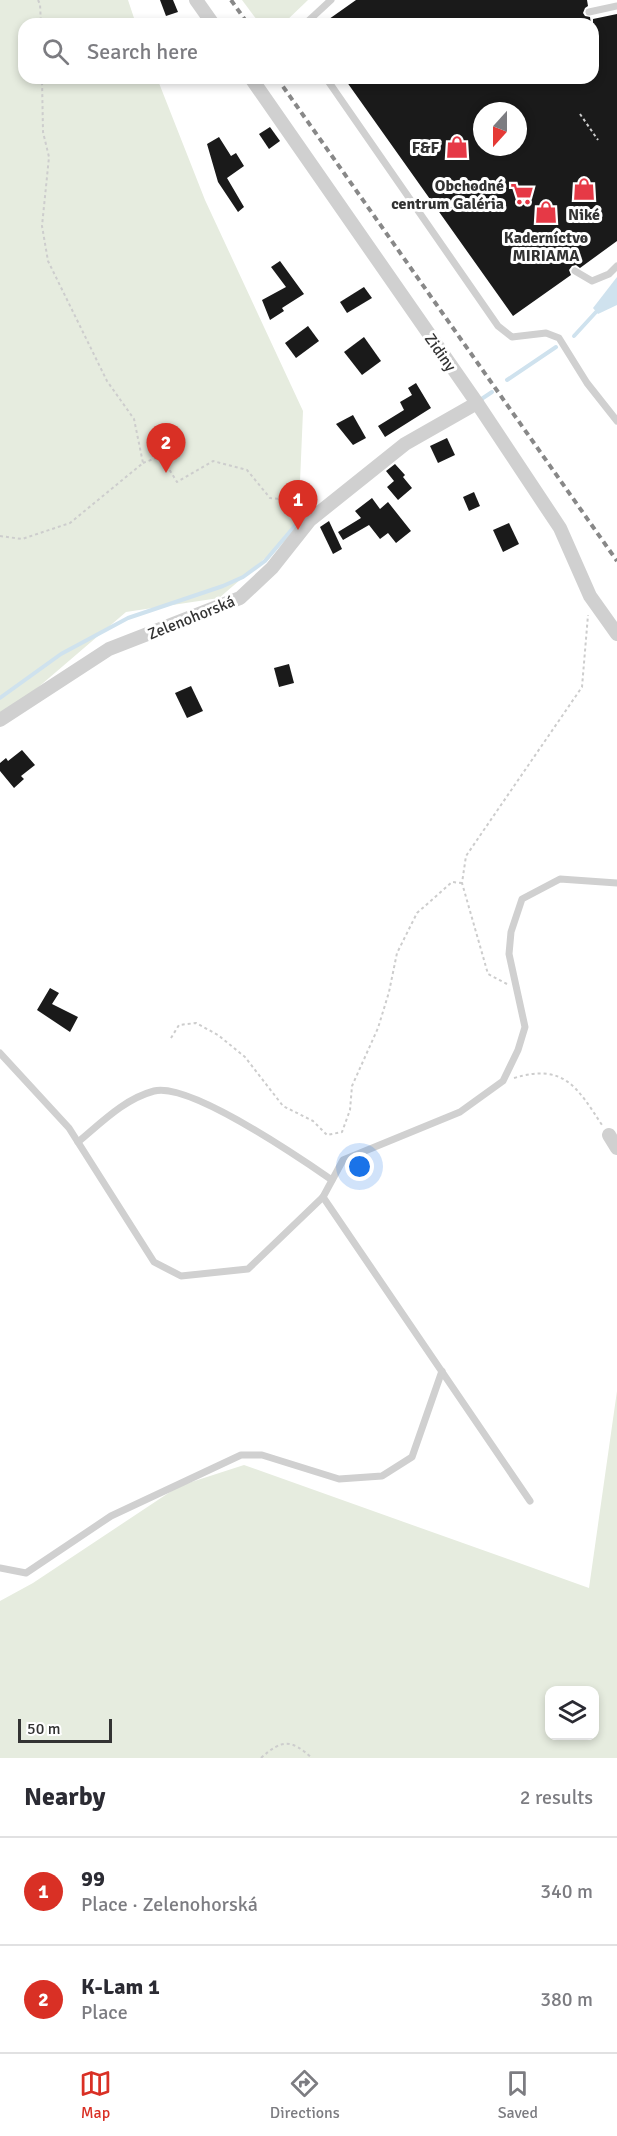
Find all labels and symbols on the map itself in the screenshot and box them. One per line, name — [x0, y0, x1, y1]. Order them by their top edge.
north arrow — [473, 102, 527, 156]
shop icon: F&F — [444, 134, 470, 160]
place label: F&F — [412, 138, 439, 158]
place label: Obchodné centrum Galéria — [391, 176, 504, 214]
shop icon: Niké — [571, 176, 597, 202]
supermarket icon: Obchodné centrum Galéria — [509, 181, 535, 207]
shop icon: Kaderníctvo MIRIAMA — [533, 199, 559, 225]
place label: Niké — [568, 205, 600, 225]
place label: Kaderníctvo MIRIAMA — [504, 228, 588, 266]
street label: Zidiny — [420, 330, 461, 376]
pin: 2 — [146, 424, 186, 473]
pin: 1 — [278, 480, 318, 530]
street label: Zelenohorská — [145, 591, 238, 644]
your location — [345, 1152, 374, 1181]
scale bar — [18, 1716, 112, 1744]

